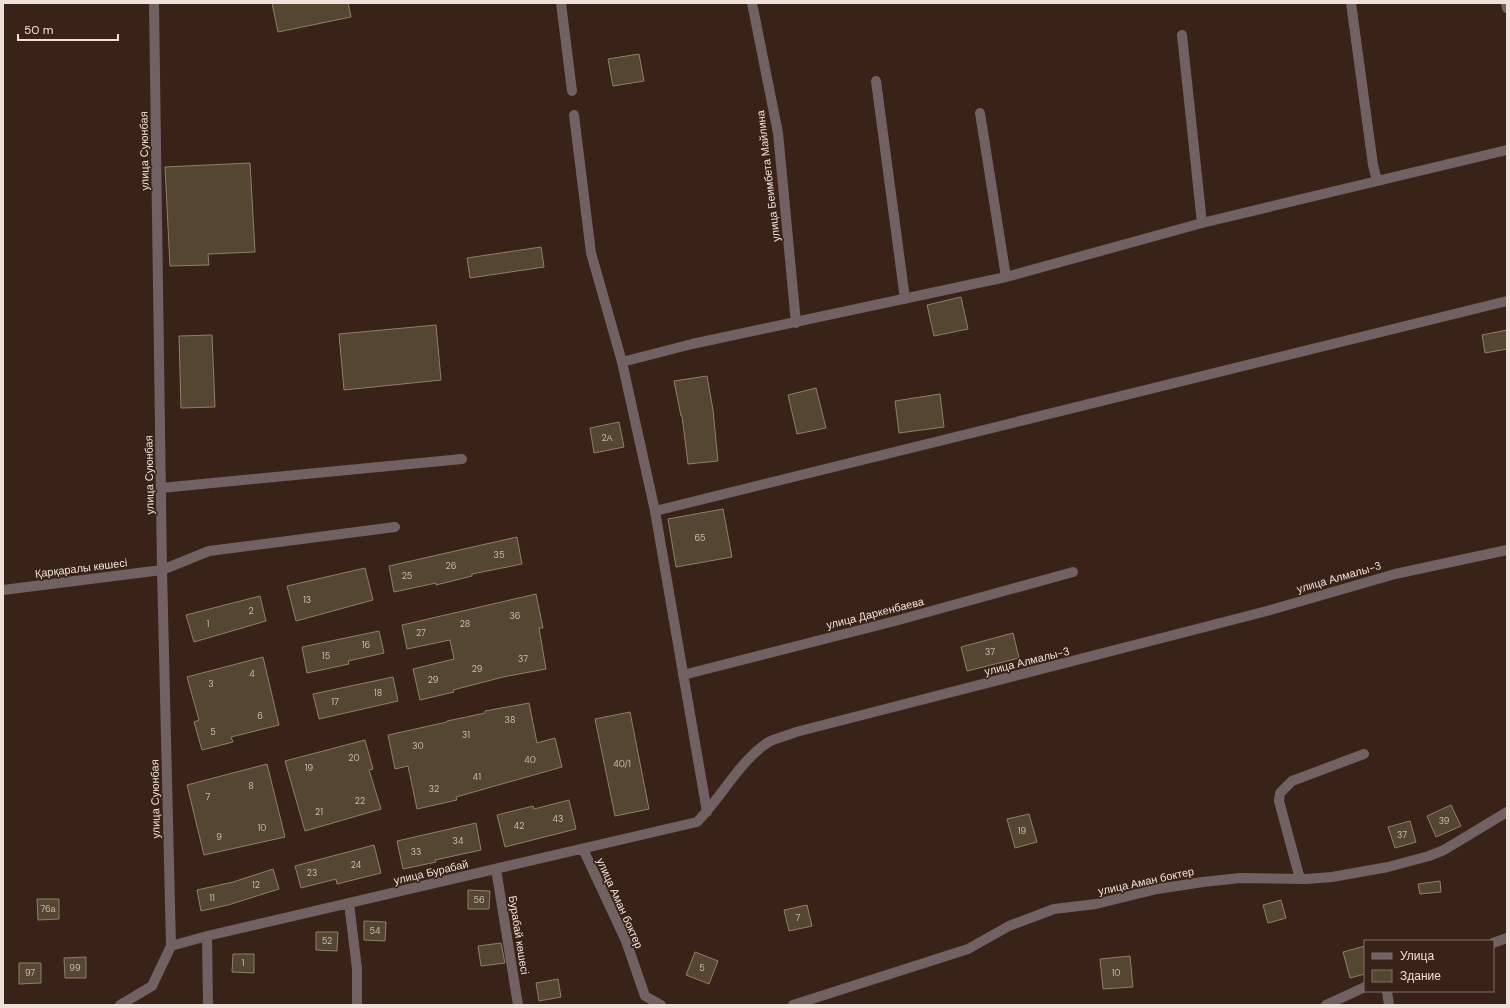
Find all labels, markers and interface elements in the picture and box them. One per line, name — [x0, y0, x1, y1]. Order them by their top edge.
scale bar — [18, 16, 118, 42]
text: 50 m — [24, 22, 53, 38]
street label: улица Беимбета Майлина — [753, 109, 783, 243]
street label: улица Суюнбая — [136, 111, 152, 191]
house number: 2А — [601, 432, 613, 444]
street label: улица Суюнбая — [141, 435, 157, 515]
house number: 65 — [695, 532, 705, 544]
house number: 35 — [494, 549, 504, 561]
street label: Қарқаралы көшесі — [34, 555, 128, 581]
street label: улица Алмалы-3 — [1295, 558, 1383, 596]
house number: 26 — [446, 560, 457, 572]
house number: 25 — [402, 570, 412, 582]
house number: 13 — [303, 594, 311, 606]
street label: улица Даркенбаева — [825, 594, 926, 632]
house number: 2 — [248, 605, 254, 617]
house number: 36 — [510, 610, 521, 622]
house number: 1 — [207, 618, 210, 630]
house number: 28 — [460, 618, 470, 630]
house number: 27 — [416, 627, 426, 639]
house number: 16 — [362, 639, 371, 651]
street label: улица Алмалы-3 — [983, 644, 1071, 678]
house number: 37 — [985, 646, 995, 658]
house number: 15 — [322, 650, 330, 662]
house number: 37 — [518, 653, 528, 665]
house number: 29 — [472, 663, 483, 675]
house number: 4 — [249, 668, 255, 680]
house number: 29 — [428, 674, 439, 686]
house number: 3 — [208, 678, 214, 690]
house number: 18 — [374, 687, 382, 699]
house number: 17 — [331, 696, 339, 708]
house number: 6 — [257, 710, 263, 722]
house number: 38 — [505, 714, 515, 726]
house number: 5 — [210, 726, 216, 738]
house number: 31 — [462, 729, 470, 741]
house number: 30 — [412, 740, 424, 752]
house number: 20 — [348, 752, 360, 764]
house number: 40 — [524, 754, 536, 766]
house number: 40/1 — [613, 758, 631, 770]
street label: улица Суюнбая — [147, 759, 163, 839]
house number: 19 — [305, 762, 314, 774]
house number: 41 — [473, 771, 481, 783]
house number: 8 — [248, 780, 254, 792]
house number: 32 — [429, 783, 439, 795]
house number: 7 — [206, 791, 211, 803]
house number: 22 — [355, 795, 365, 807]
house number: 21 — [315, 806, 323, 818]
house number: 43 — [553, 813, 563, 825]
house number: 39 — [1439, 815, 1450, 827]
house number: 42 — [514, 820, 524, 832]
house number: 10 — [258, 822, 266, 834]
house number: 19 — [1018, 825, 1027, 837]
house number: 37 — [1397, 829, 1407, 841]
house number: 9 — [216, 831, 222, 843]
house number: 34 — [453, 835, 464, 847]
house number: 33 — [411, 846, 421, 858]
street label: улица Аман боктер — [594, 856, 646, 950]
street label: улица Бурабай — [392, 857, 470, 887]
house number: 24 — [351, 859, 362, 871]
street label: улица Аман боктер — [1097, 864, 1195, 898]
house number: 23 — [307, 867, 317, 879]
house number: 12 — [252, 879, 260, 891]
house number: 11 — [209, 892, 215, 904]
house number: 56 — [473, 894, 485, 906]
street label: Бурабай көшесі — [506, 895, 532, 975]
house number: 76а — [40, 903, 56, 915]
house number: 7 — [796, 912, 801, 924]
house number: 54 — [370, 925, 381, 937]
house number: 52 — [322, 935, 332, 947]
legend — [1364, 940, 1494, 992]
text: Улица — [1400, 948, 1434, 964]
house number: 1 — [242, 957, 245, 969]
house number: 99 — [69, 962, 81, 974]
house number: 5 — [699, 962, 705, 974]
house number: 97 — [25, 967, 35, 979]
house number: 10 — [1112, 967, 1120, 979]
text: Здание — [1400, 968, 1441, 984]

